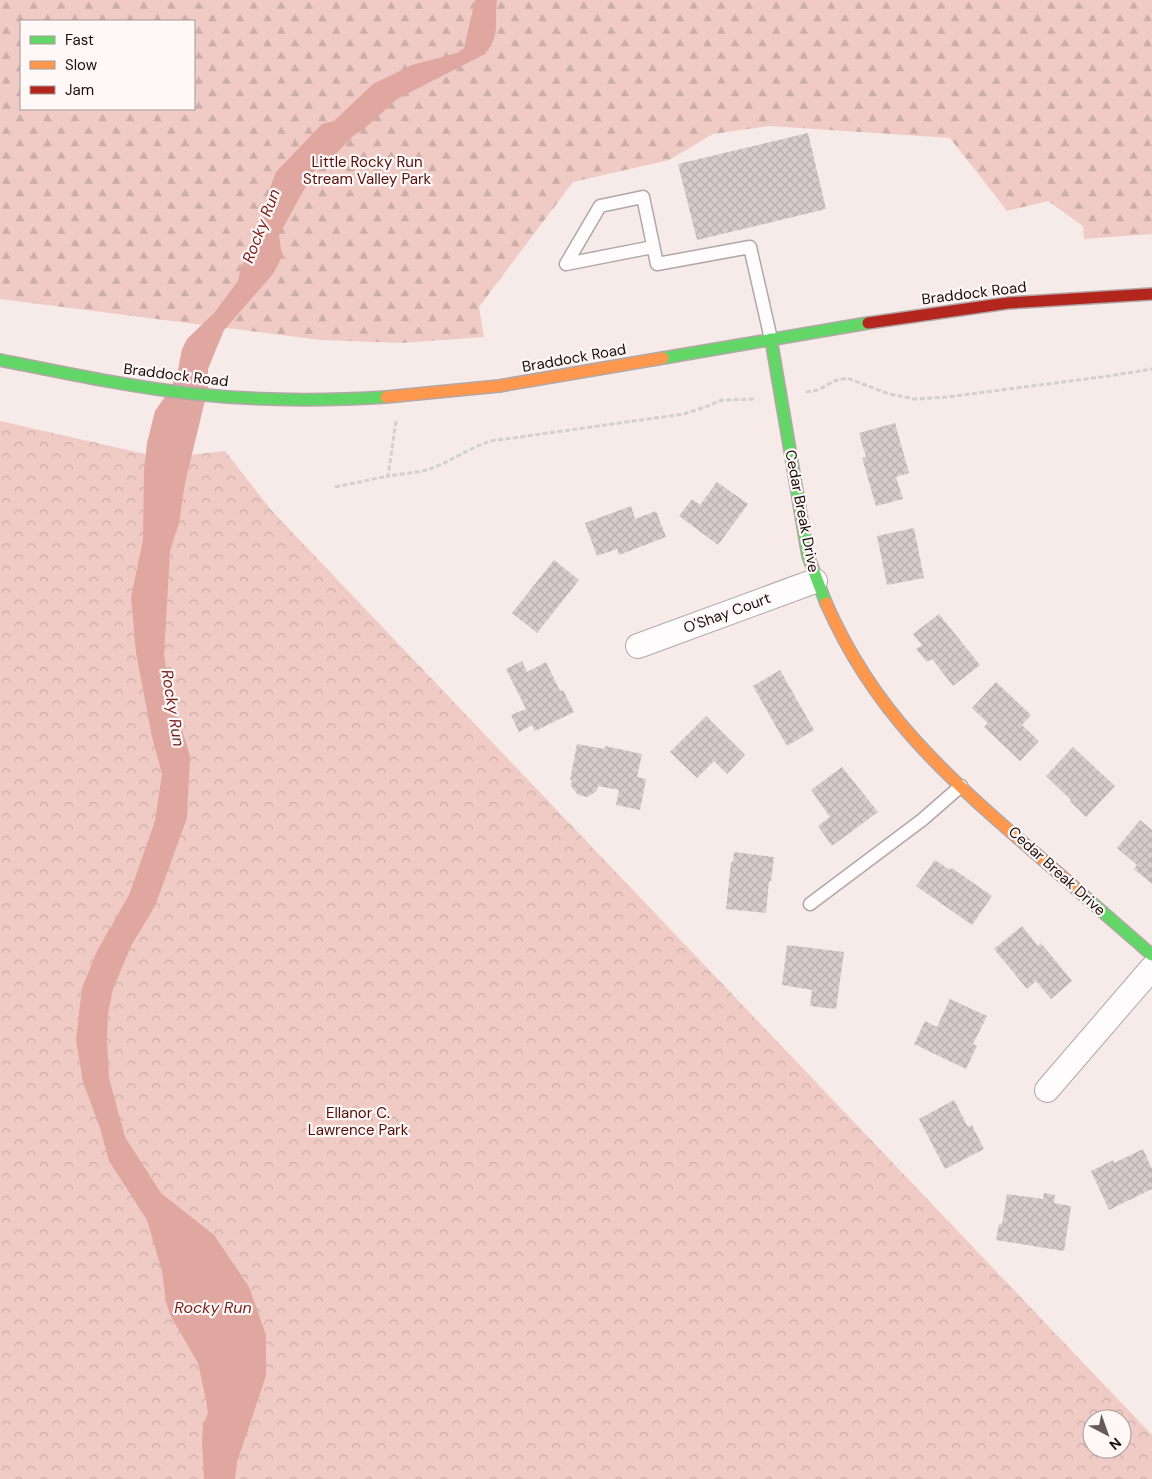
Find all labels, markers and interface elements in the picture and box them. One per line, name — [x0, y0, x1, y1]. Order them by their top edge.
legend — [20, 20, 195, 110]
text: Fast — [65, 30, 94, 50]
text: Slow — [65, 55, 98, 75]
text: Jam — [65, 80, 94, 100]
park label: Little Rocky Run Stream Valley Park — [303, 152, 431, 189]
water label: Rocky Run — [237, 186, 285, 266]
street label: Braddock Road — [920, 277, 1028, 309]
street label: Braddock Road — [520, 339, 628, 377]
street label: Braddock Road — [122, 359, 230, 391]
street label: Cedar Break Drive — [780, 448, 824, 574]
street label: O'Shay Court — [681, 588, 773, 638]
water label: Rocky Run — [157, 668, 189, 748]
street label: Cedar Break Drive — [1004, 822, 1110, 920]
park label: Ellanor C. Lawrence Park — [308, 1103, 409, 1140]
water label: Rocky Run — [174, 1297, 252, 1318]
north arrow — [1082, 1409, 1132, 1459]
text: N — [1106, 1434, 1125, 1454]

